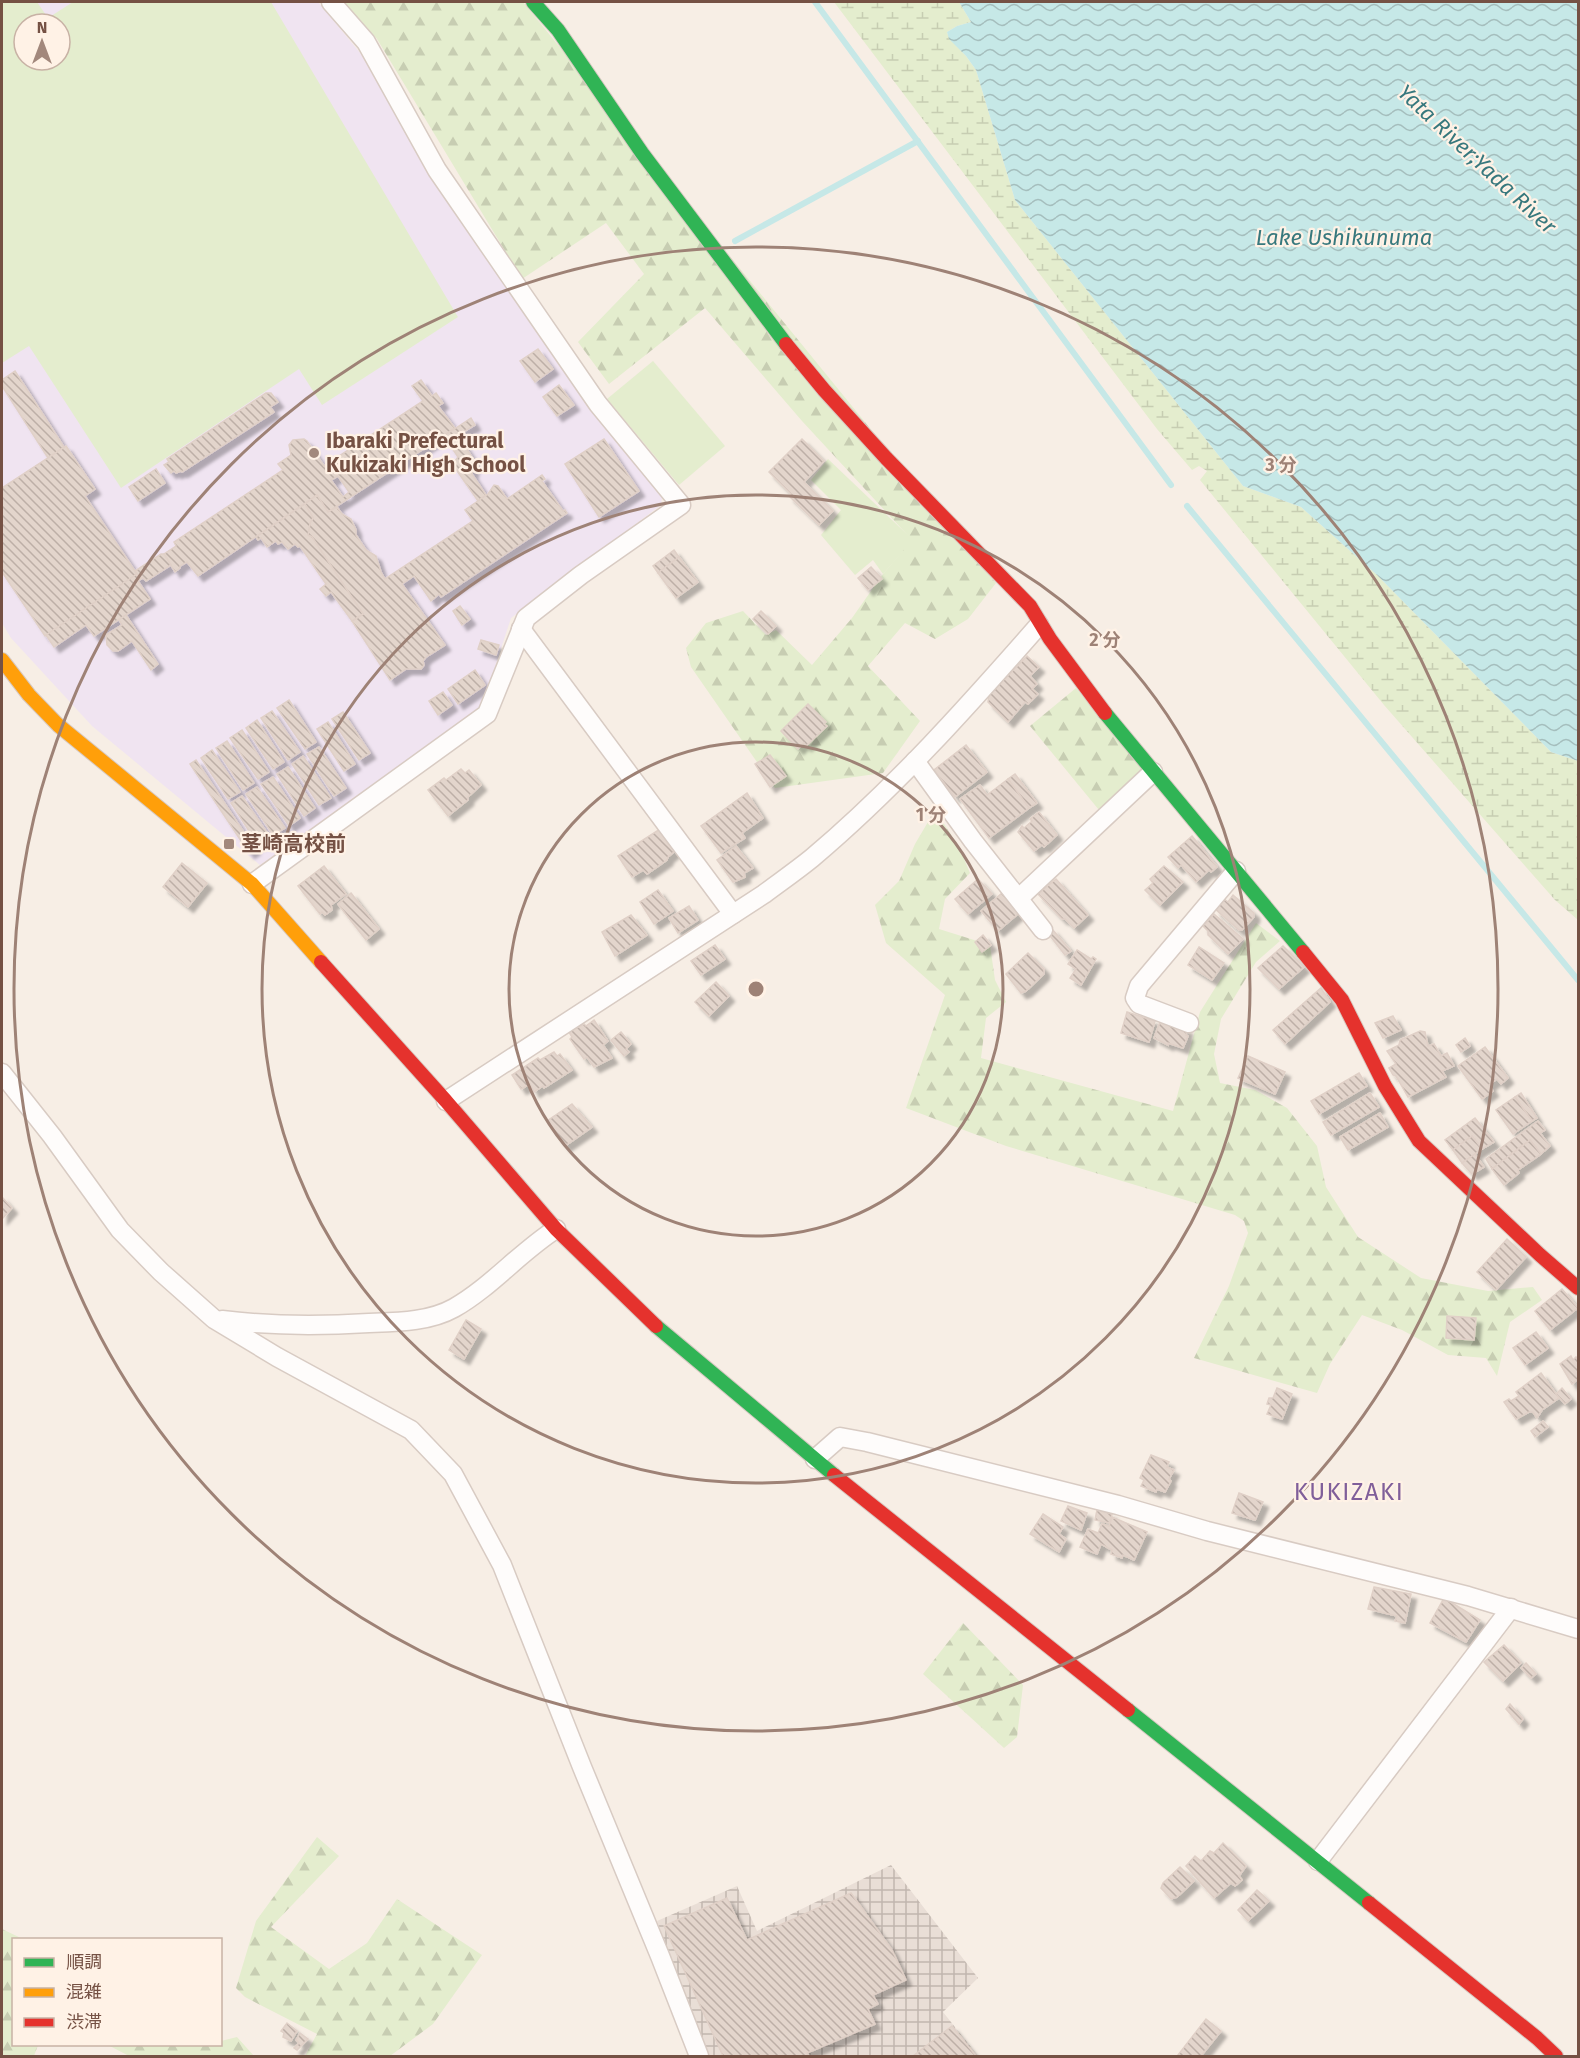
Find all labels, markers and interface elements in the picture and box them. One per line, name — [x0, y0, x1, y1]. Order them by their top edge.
north arrow — [12, 12, 72, 72]
text: N — [37, 18, 47, 37]
water label: Yata River;Yada River — [1392, 79, 1562, 240]
water label: Lake Ushikunuma — [1256, 224, 1432, 251]
place label: Ibaraki Prefectural Kukizaki High School — [326, 428, 526, 478]
marker: Ibaraki Prefectural Kukizaki High School — [307, 446, 321, 460]
text: 3 分 — [1264, 454, 1297, 476]
text: 2 分 — [1089, 629, 1121, 651]
text: 1 分 — [916, 804, 946, 826]
place label: 茎崎高校前 — [241, 831, 346, 857]
marker: 茎崎高校前 — [222, 837, 236, 851]
centre of rings — [746, 979, 766, 999]
district label: KUKIZAKI — [1294, 1478, 1404, 1506]
legend — [12, 1938, 222, 2046]
text: 順調 — [66, 1951, 102, 1973]
text: 混雑 — [66, 1981, 102, 2003]
text: 渋滞 — [66, 2011, 102, 2033]

